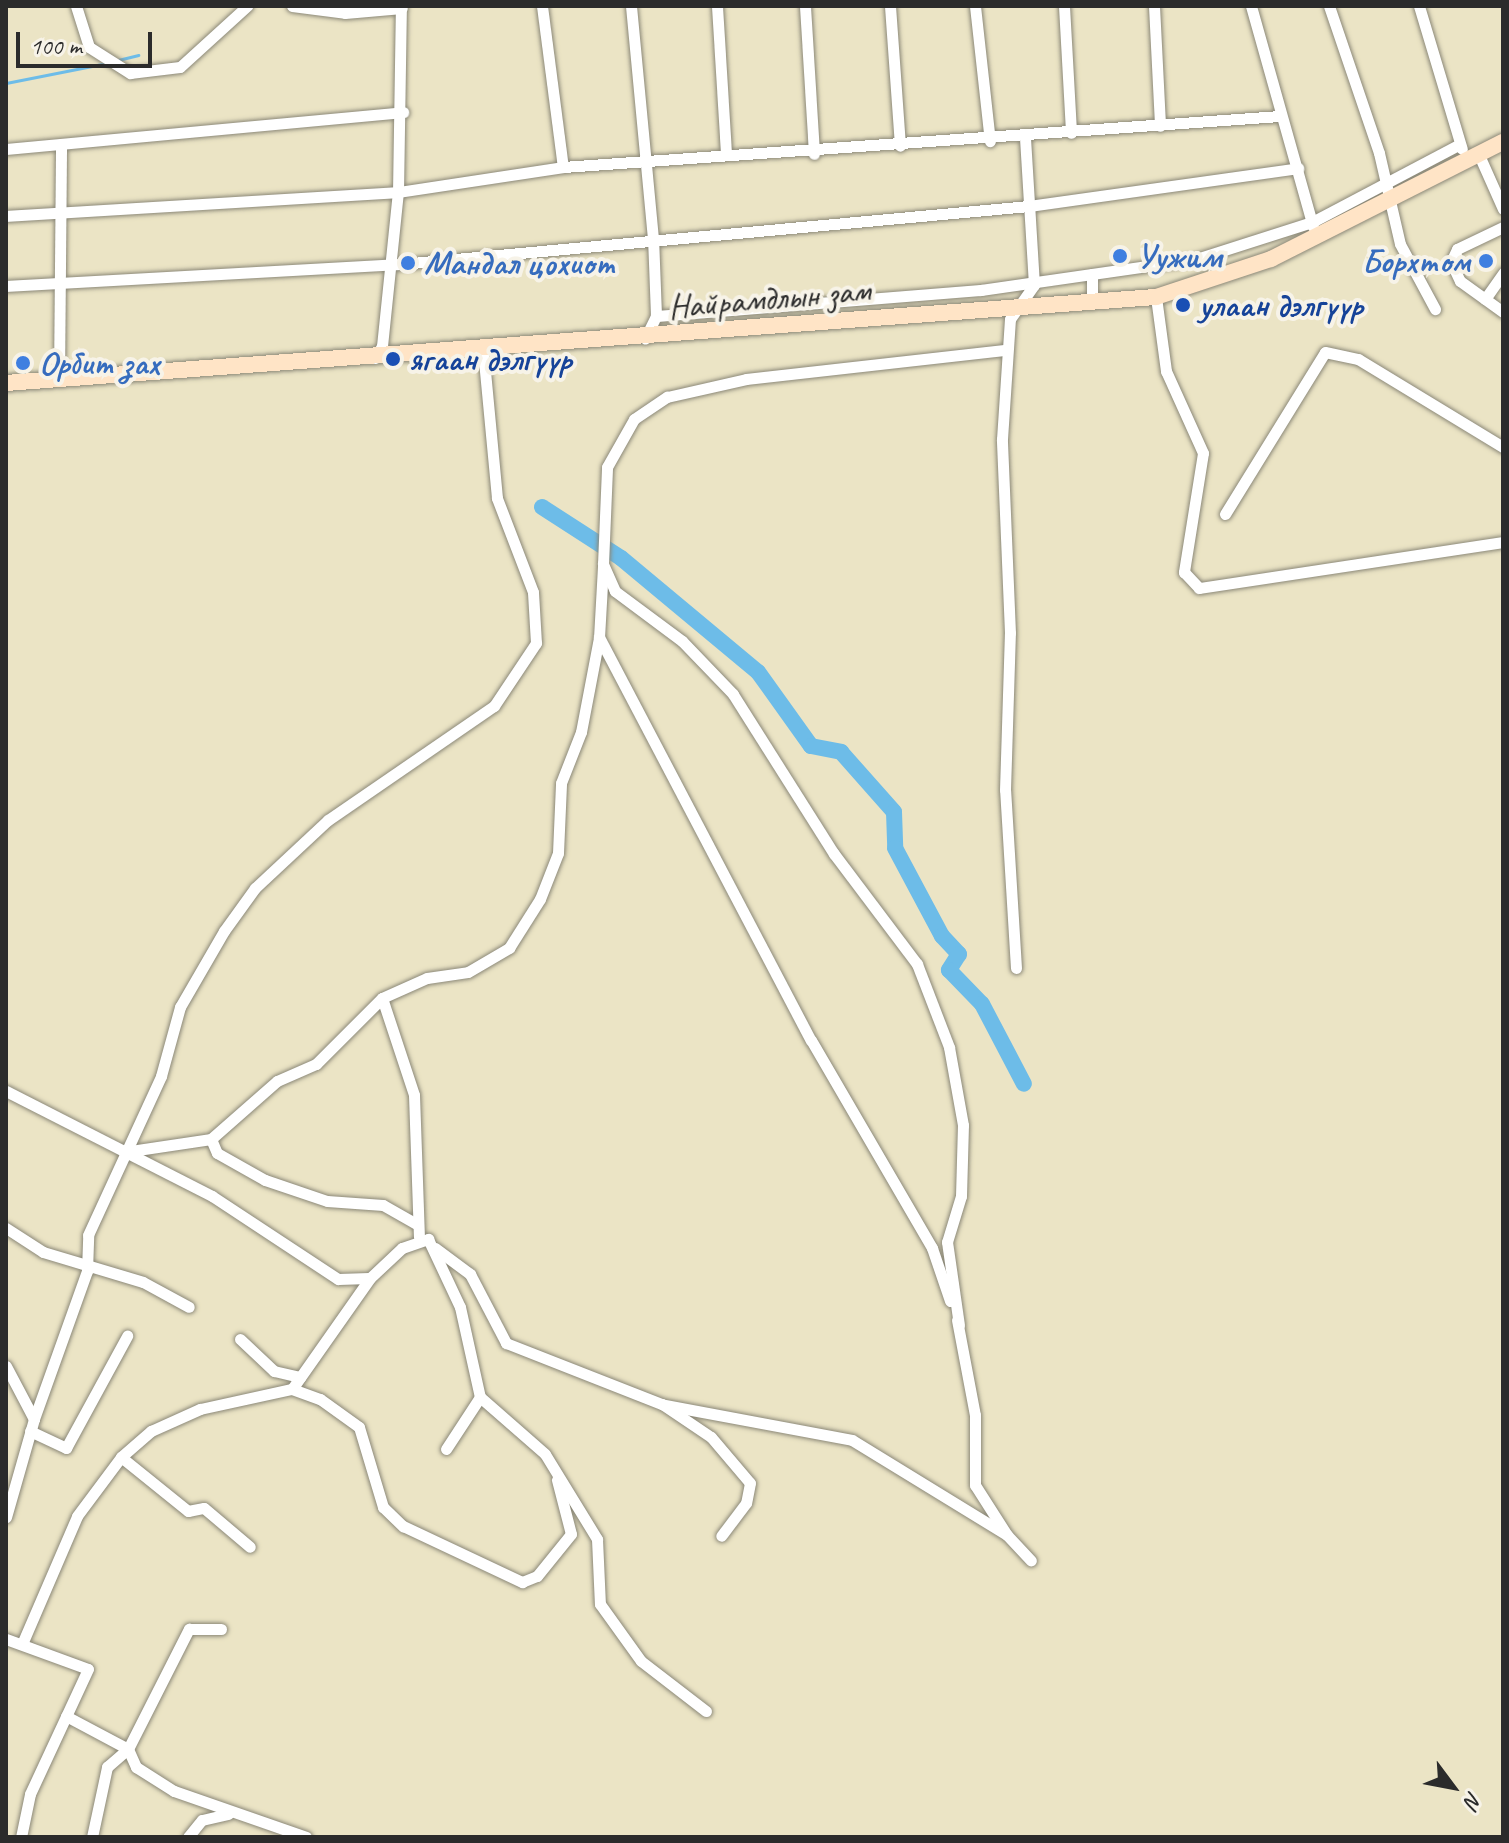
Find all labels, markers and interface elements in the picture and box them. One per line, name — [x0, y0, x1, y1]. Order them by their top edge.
scale bar — [20, 16, 156, 66]
text: 100 m — [30, 31, 82, 61]
place label: Уужим — [1136, 236, 1222, 276]
place label: Борхтом — [1362, 241, 1470, 281]
place label: Мандал цохиот — [424, 243, 617, 283]
marker: Уужим — [1111, 247, 1129, 265]
marker: Борхтом — [1477, 252, 1495, 270]
marker: Мандал цохиот — [399, 254, 417, 272]
street label: Найрамдлын зам — [666, 269, 872, 327]
place label: улаан дэлгүүр — [1199, 285, 1363, 325]
marker: улаан дэлгүүр — [1174, 296, 1192, 314]
place label: ягаан дэлгүүр — [409, 339, 572, 379]
place label: Орбит зах — [39, 343, 160, 383]
marker: ягаан дэлгүүр — [384, 350, 402, 368]
marker: Орбит зах — [14, 354, 32, 372]
north arrow — [1413, 1747, 1493, 1827]
text: N — [1458, 1787, 1489, 1813]

